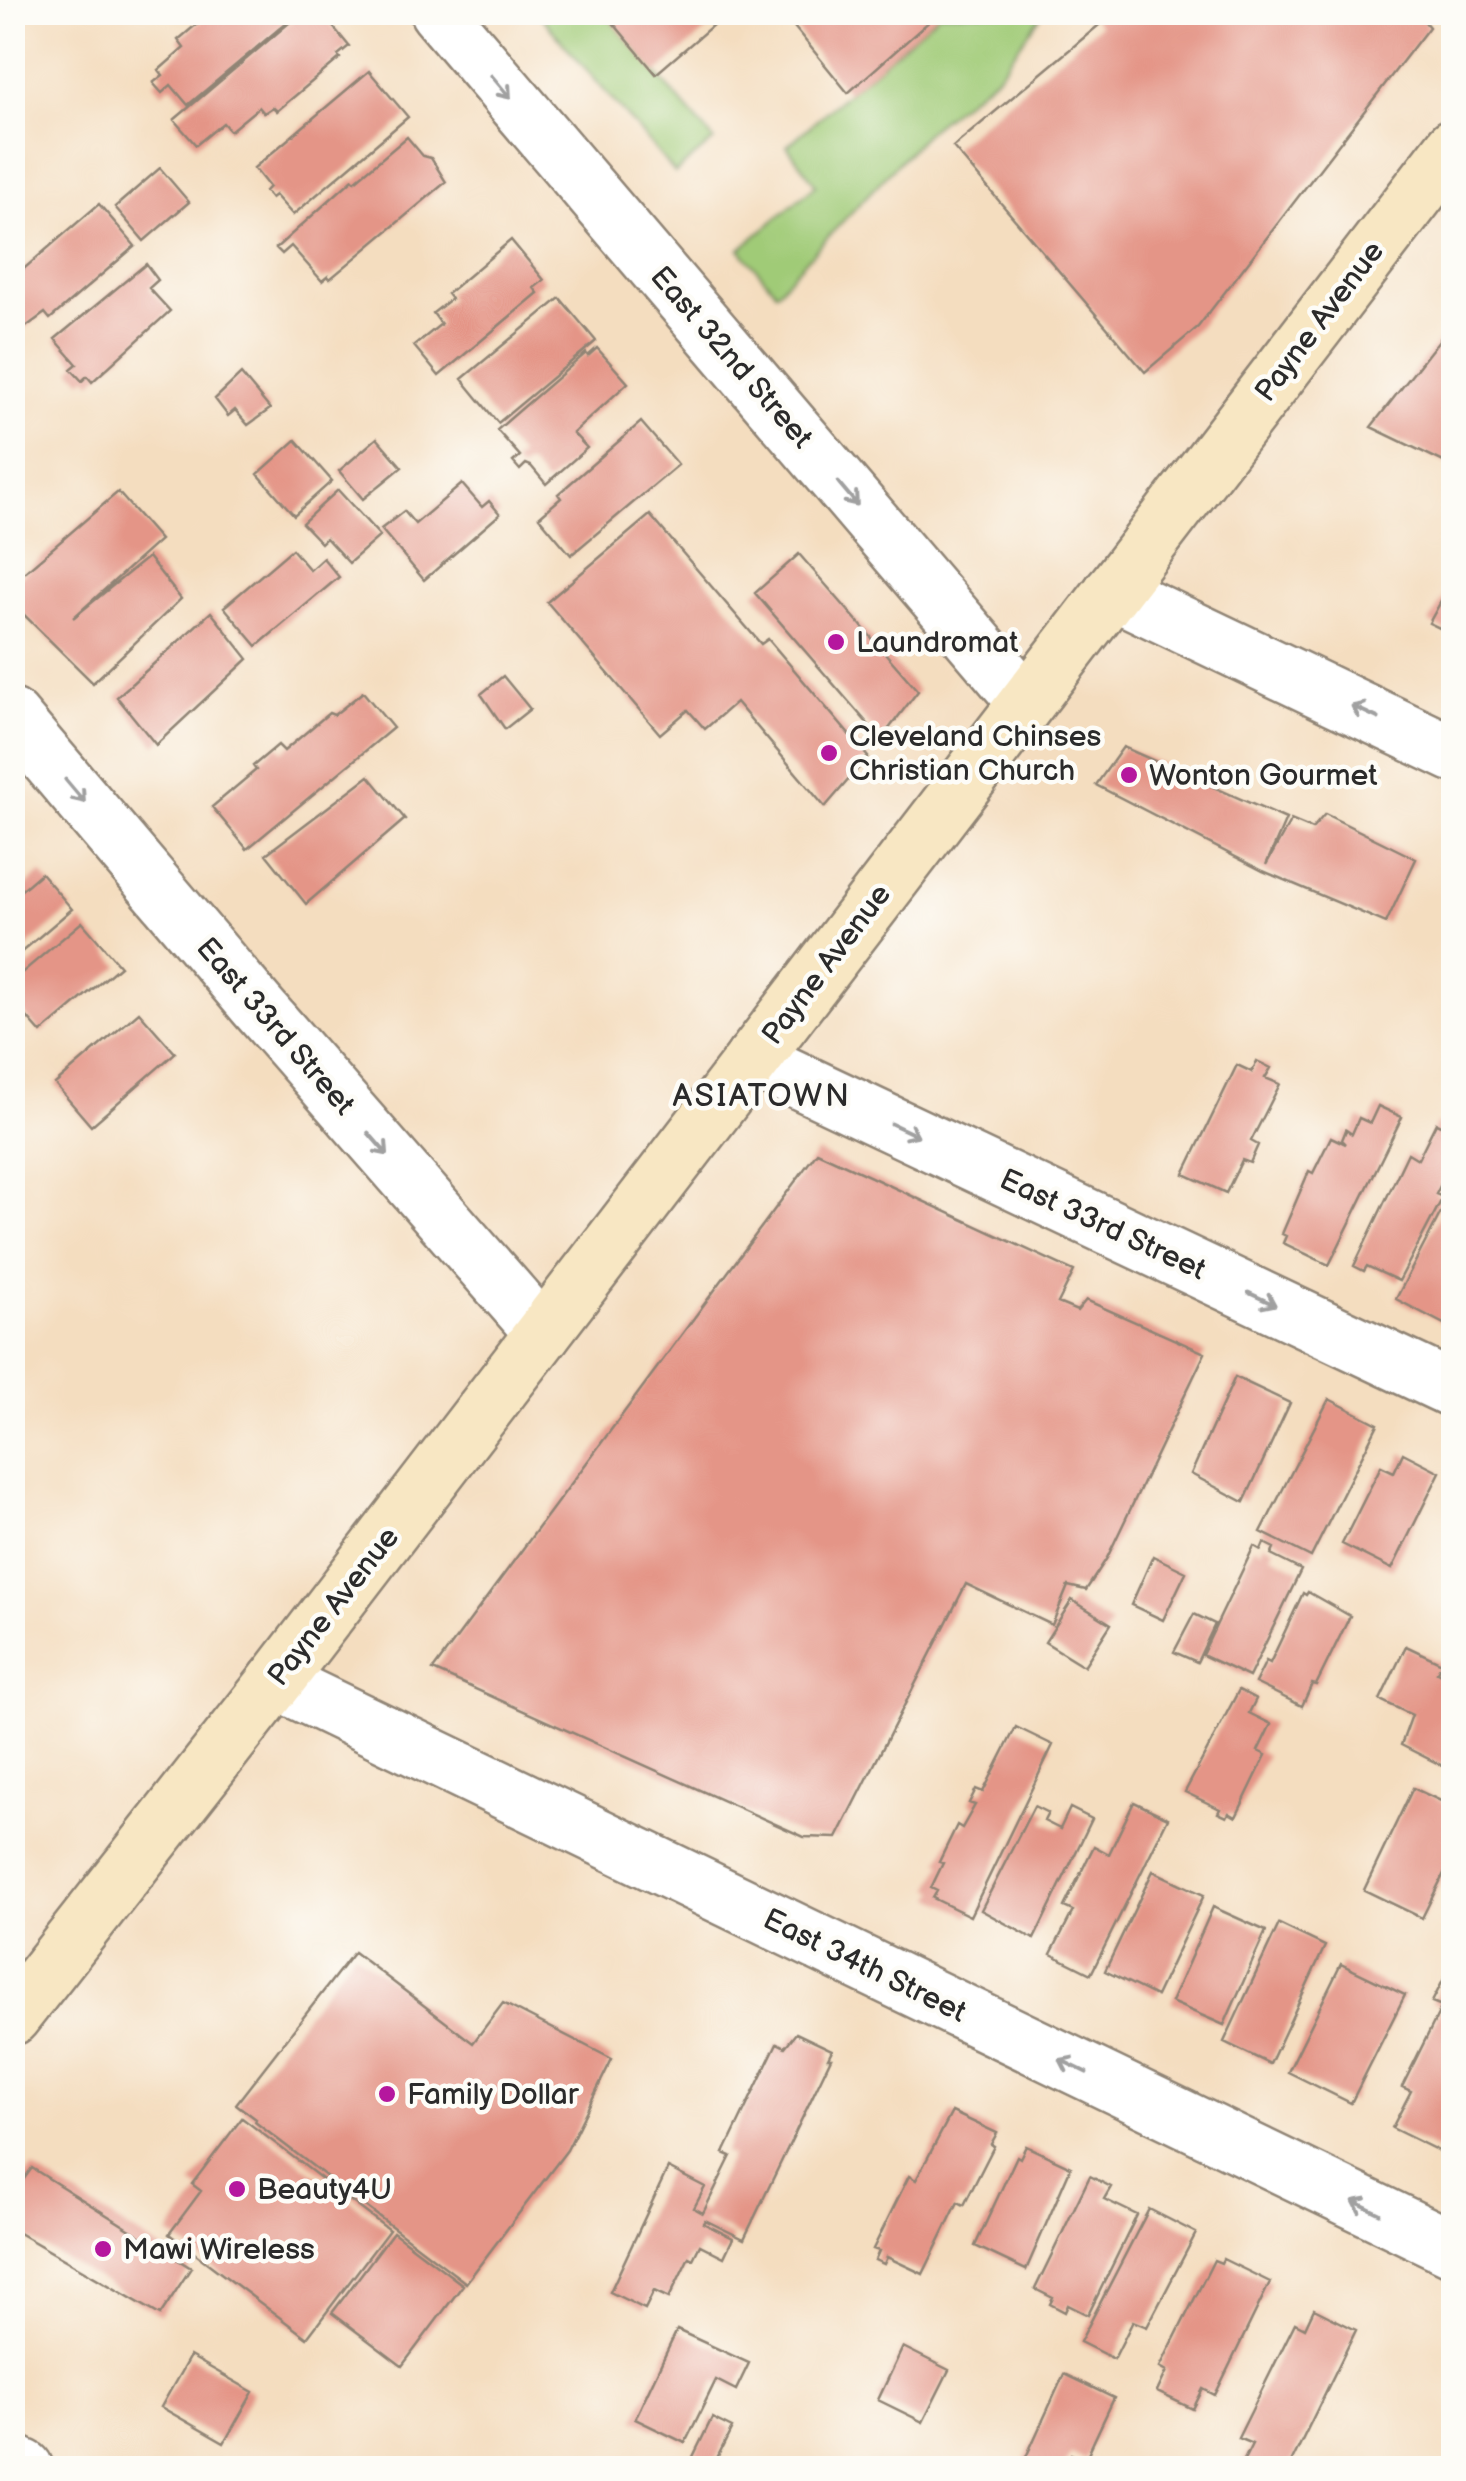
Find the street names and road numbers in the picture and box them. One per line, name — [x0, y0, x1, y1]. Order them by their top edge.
street label: Payne Avenue — [1248, 234, 1392, 409]
street label: East 32nd Street — [643, 259, 820, 456]
street label: Payne Avenue — [755, 877, 899, 1052]
street label: East 33rd Street — [188, 931, 362, 1123]
street label: East 33rd Street — [994, 1161, 1211, 1288]
street label: Payne Avenue — [261, 1520, 407, 1693]
street label: East 34th Street — [757, 1901, 972, 2031]

